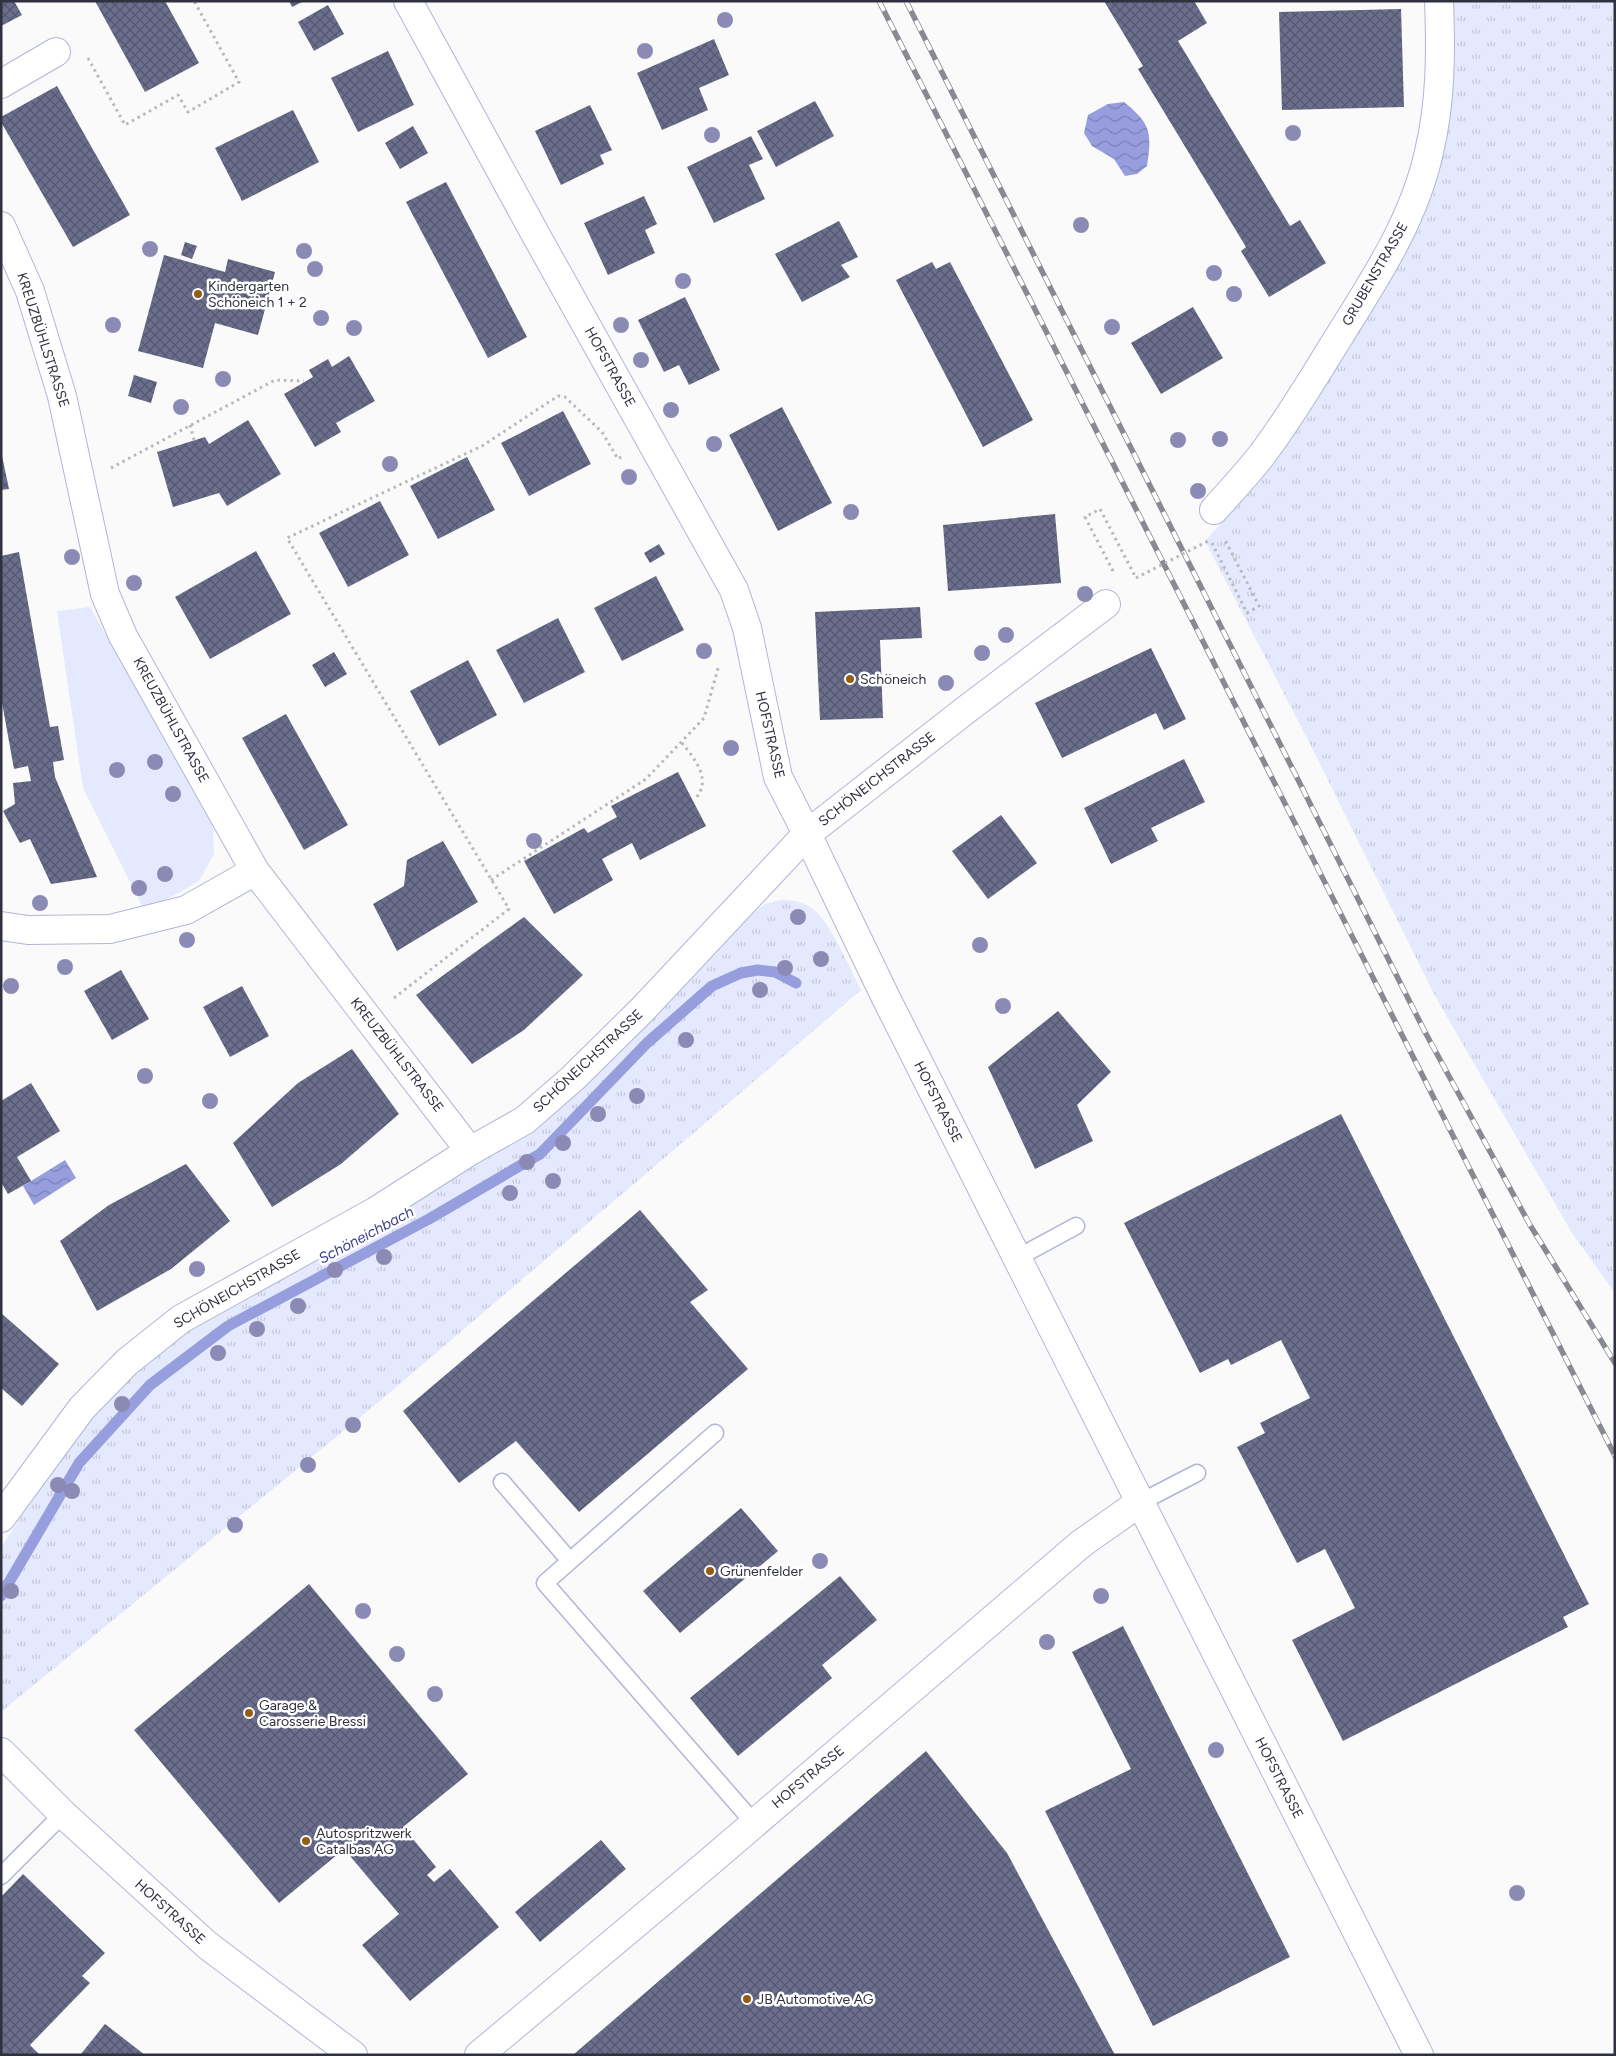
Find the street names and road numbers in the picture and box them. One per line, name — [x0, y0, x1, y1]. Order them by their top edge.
street label: GRUBENSTRASSE — [1338, 219, 1412, 329]
street label: KREUZBÜHLSTRASSE — [13, 270, 73, 410]
street label: HOFSTRASSE — [581, 324, 639, 410]
street label: KREUZBÜHLSTRASSE — [129, 654, 213, 786]
street label: HOFSTRASSE — [752, 690, 788, 780]
street label: SCHÖNEICHSTRASSE — [815, 728, 939, 830]
street label: KREUZBÜHLSTRASSE — [347, 994, 447, 1116]
street label: SCHÖNEICHSTRASSE — [530, 1006, 646, 1116]
street label: HOFSTRASSE — [910, 1058, 966, 1146]
street label: SCHÖNEICHSTRASSE — [171, 1246, 303, 1332]
street label: HOFSTRASSE — [1251, 1734, 1307, 1822]
street label: HOFSTRASSE — [768, 1742, 848, 1812]
street label: HOFSTRASSE — [131, 1876, 209, 1948]

